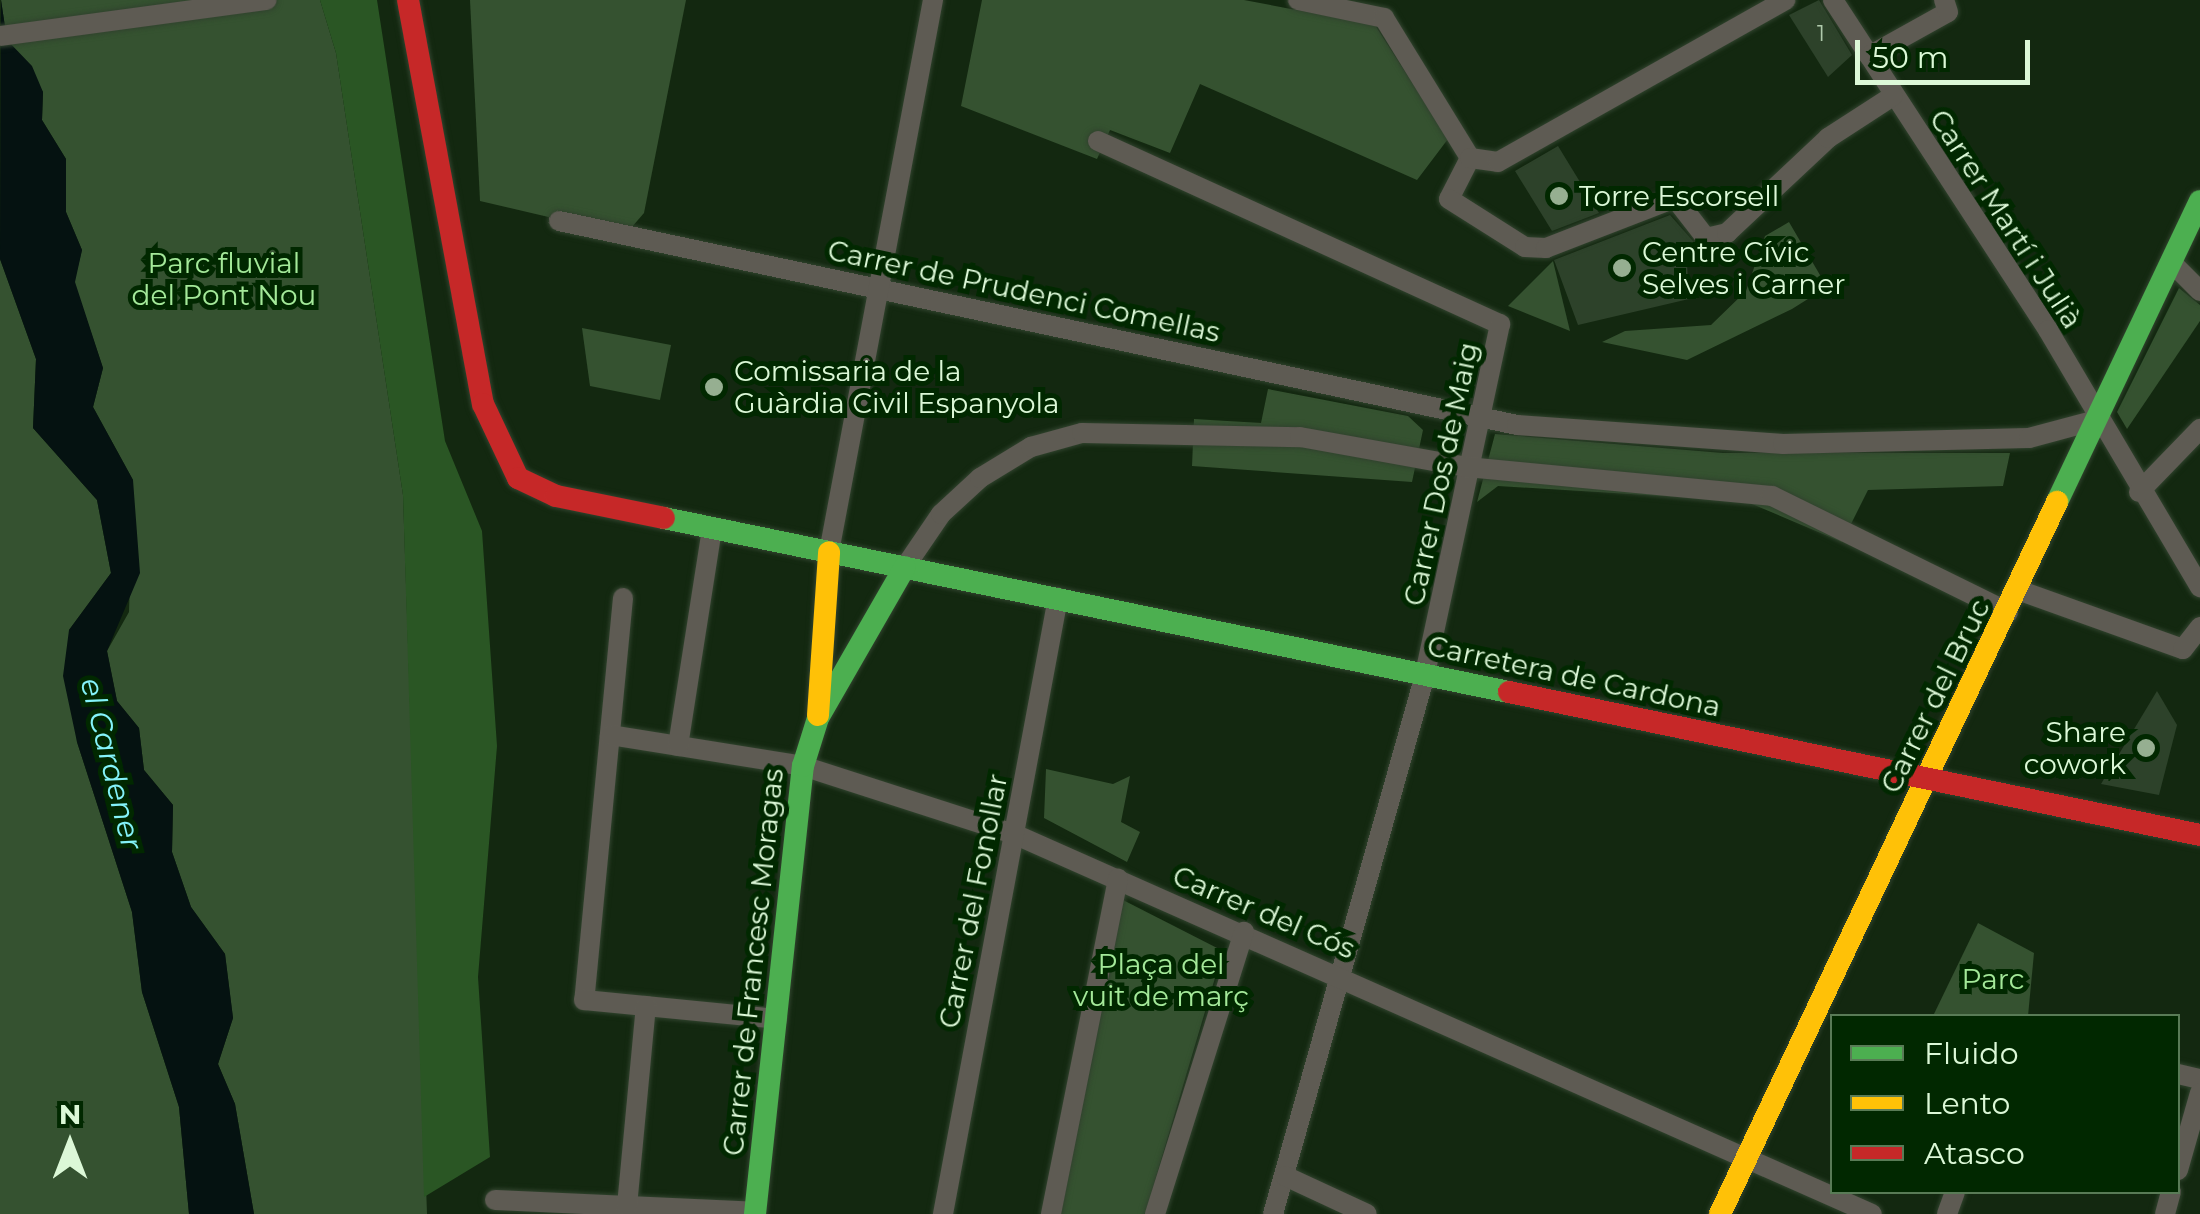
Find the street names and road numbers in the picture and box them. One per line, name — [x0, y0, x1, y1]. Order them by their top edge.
street label: Carrer Martí i Julià — [1923, 103, 2089, 335]
street label: Carrer de Prudenci Comellas — [825, 233, 1223, 349]
street label: Carrer Dos de Maig — [1397, 339, 1485, 609]
street label: Carrer del Bruc — [1874, 594, 1996, 798]
street label: Carretera de Cardona — [1424, 628, 1724, 724]
street label: Carrer de Francesc Moragas — [716, 767, 790, 1157]
street label: Carrer del Fonollar — [932, 771, 1014, 1031]
street label: Carrer del Cós — [1168, 858, 1360, 966]

